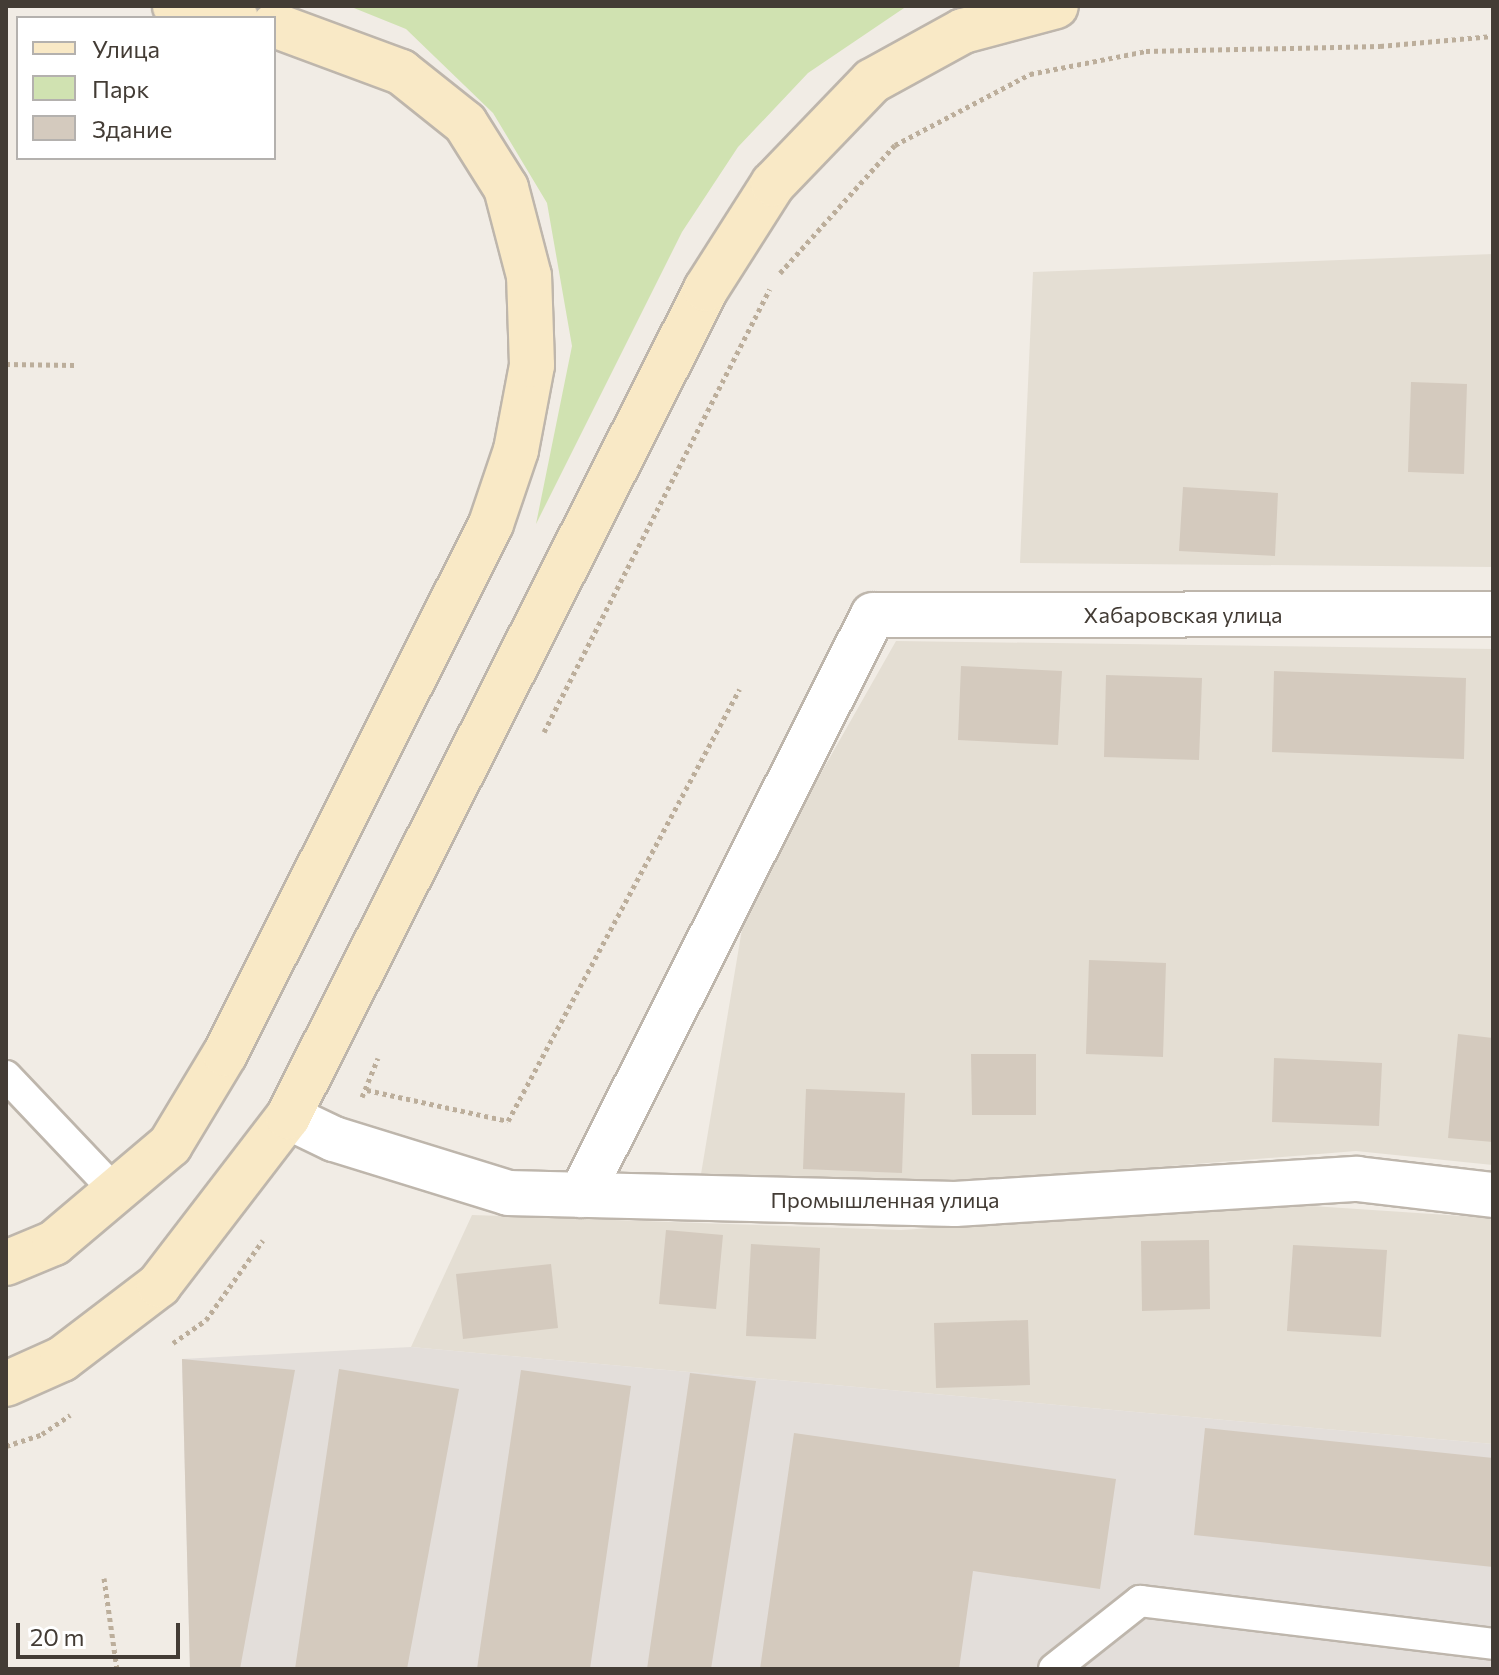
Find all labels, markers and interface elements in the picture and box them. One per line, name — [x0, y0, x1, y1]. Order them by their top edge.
legend — [16, 16, 276, 160]
text: Улица — [92, 34, 160, 63]
text: Парк — [92, 74, 149, 103]
text: Здание — [92, 114, 172, 143]
street label: Хабаровская улица — [1084, 602, 1282, 628]
street label: Промышленная улица — [771, 1187, 999, 1213]
scale bar — [20, 1607, 184, 1657]
text: 20 m — [30, 1622, 84, 1651]

